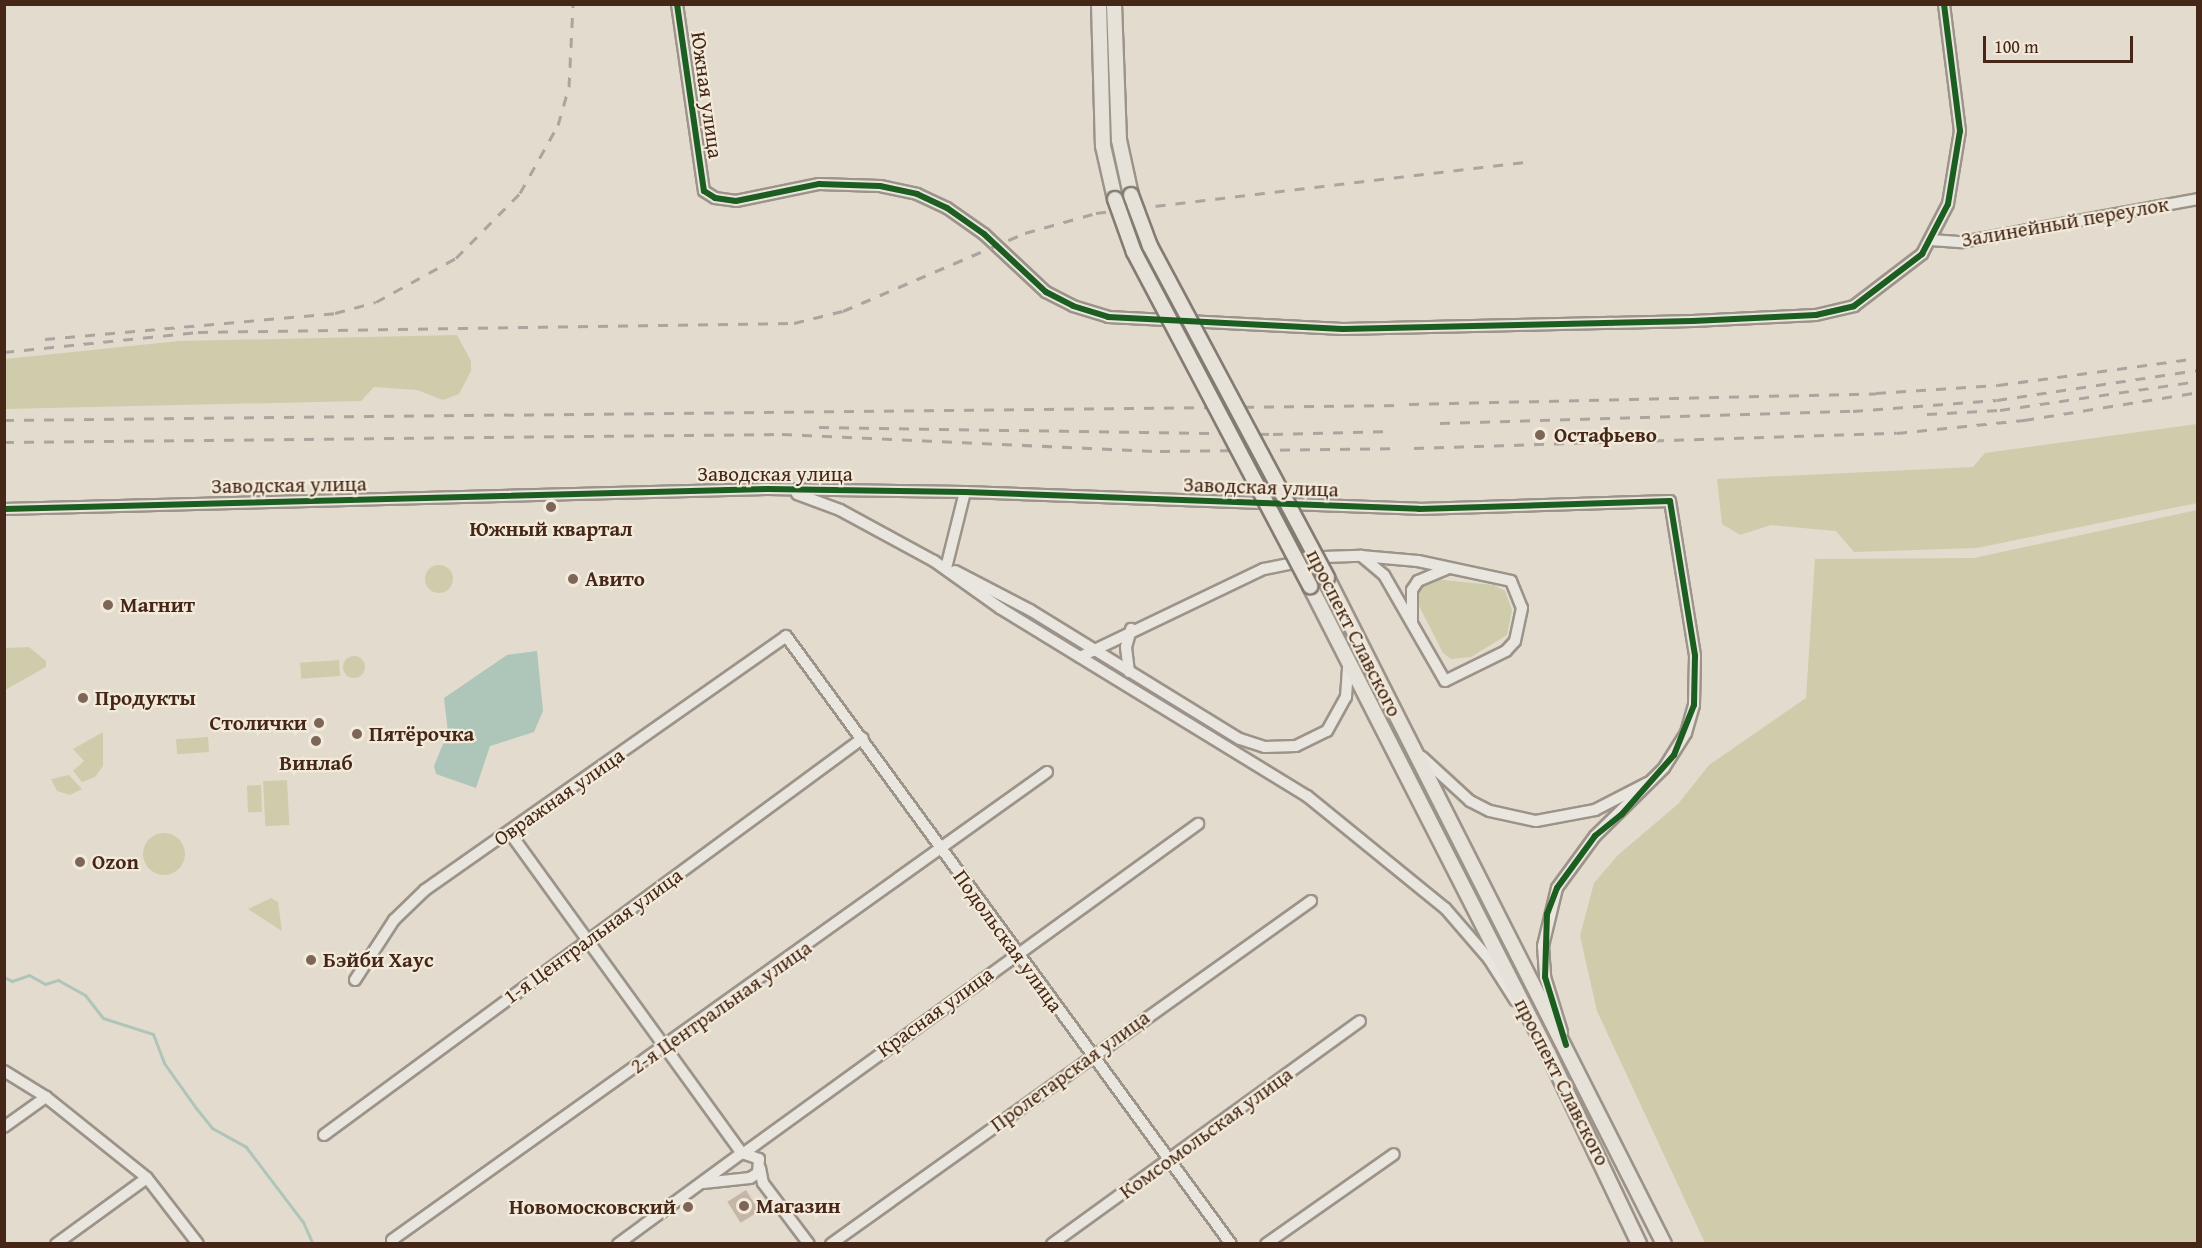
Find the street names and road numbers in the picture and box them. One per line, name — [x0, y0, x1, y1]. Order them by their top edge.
street label: Южная улица — [686, 30, 728, 160]
street label: Залинейный переулок — [1959, 191, 2171, 253]
street label: Заводская улица — [697, 461, 853, 487]
street label: Заводская улица — [211, 471, 367, 499]
street label: Заводская улица — [1183, 472, 1339, 502]
street label: проспект Славского — [1301, 545, 1407, 721]
street label: Овражная улица — [489, 743, 629, 851]
street label: 1-я Центральная улица — [499, 863, 687, 1009]
street label: Подольская улица — [948, 865, 1068, 1017]
street label: 2-я Центральная улица — [626, 935, 816, 1079]
street label: Красная улица — [872, 961, 998, 1063]
street label: проспект Славского — [1509, 994, 1615, 1170]
street label: Пролетарская улица — [985, 1005, 1155, 1137]
street label: Комсомольская улица — [1114, 1062, 1298, 1204]

